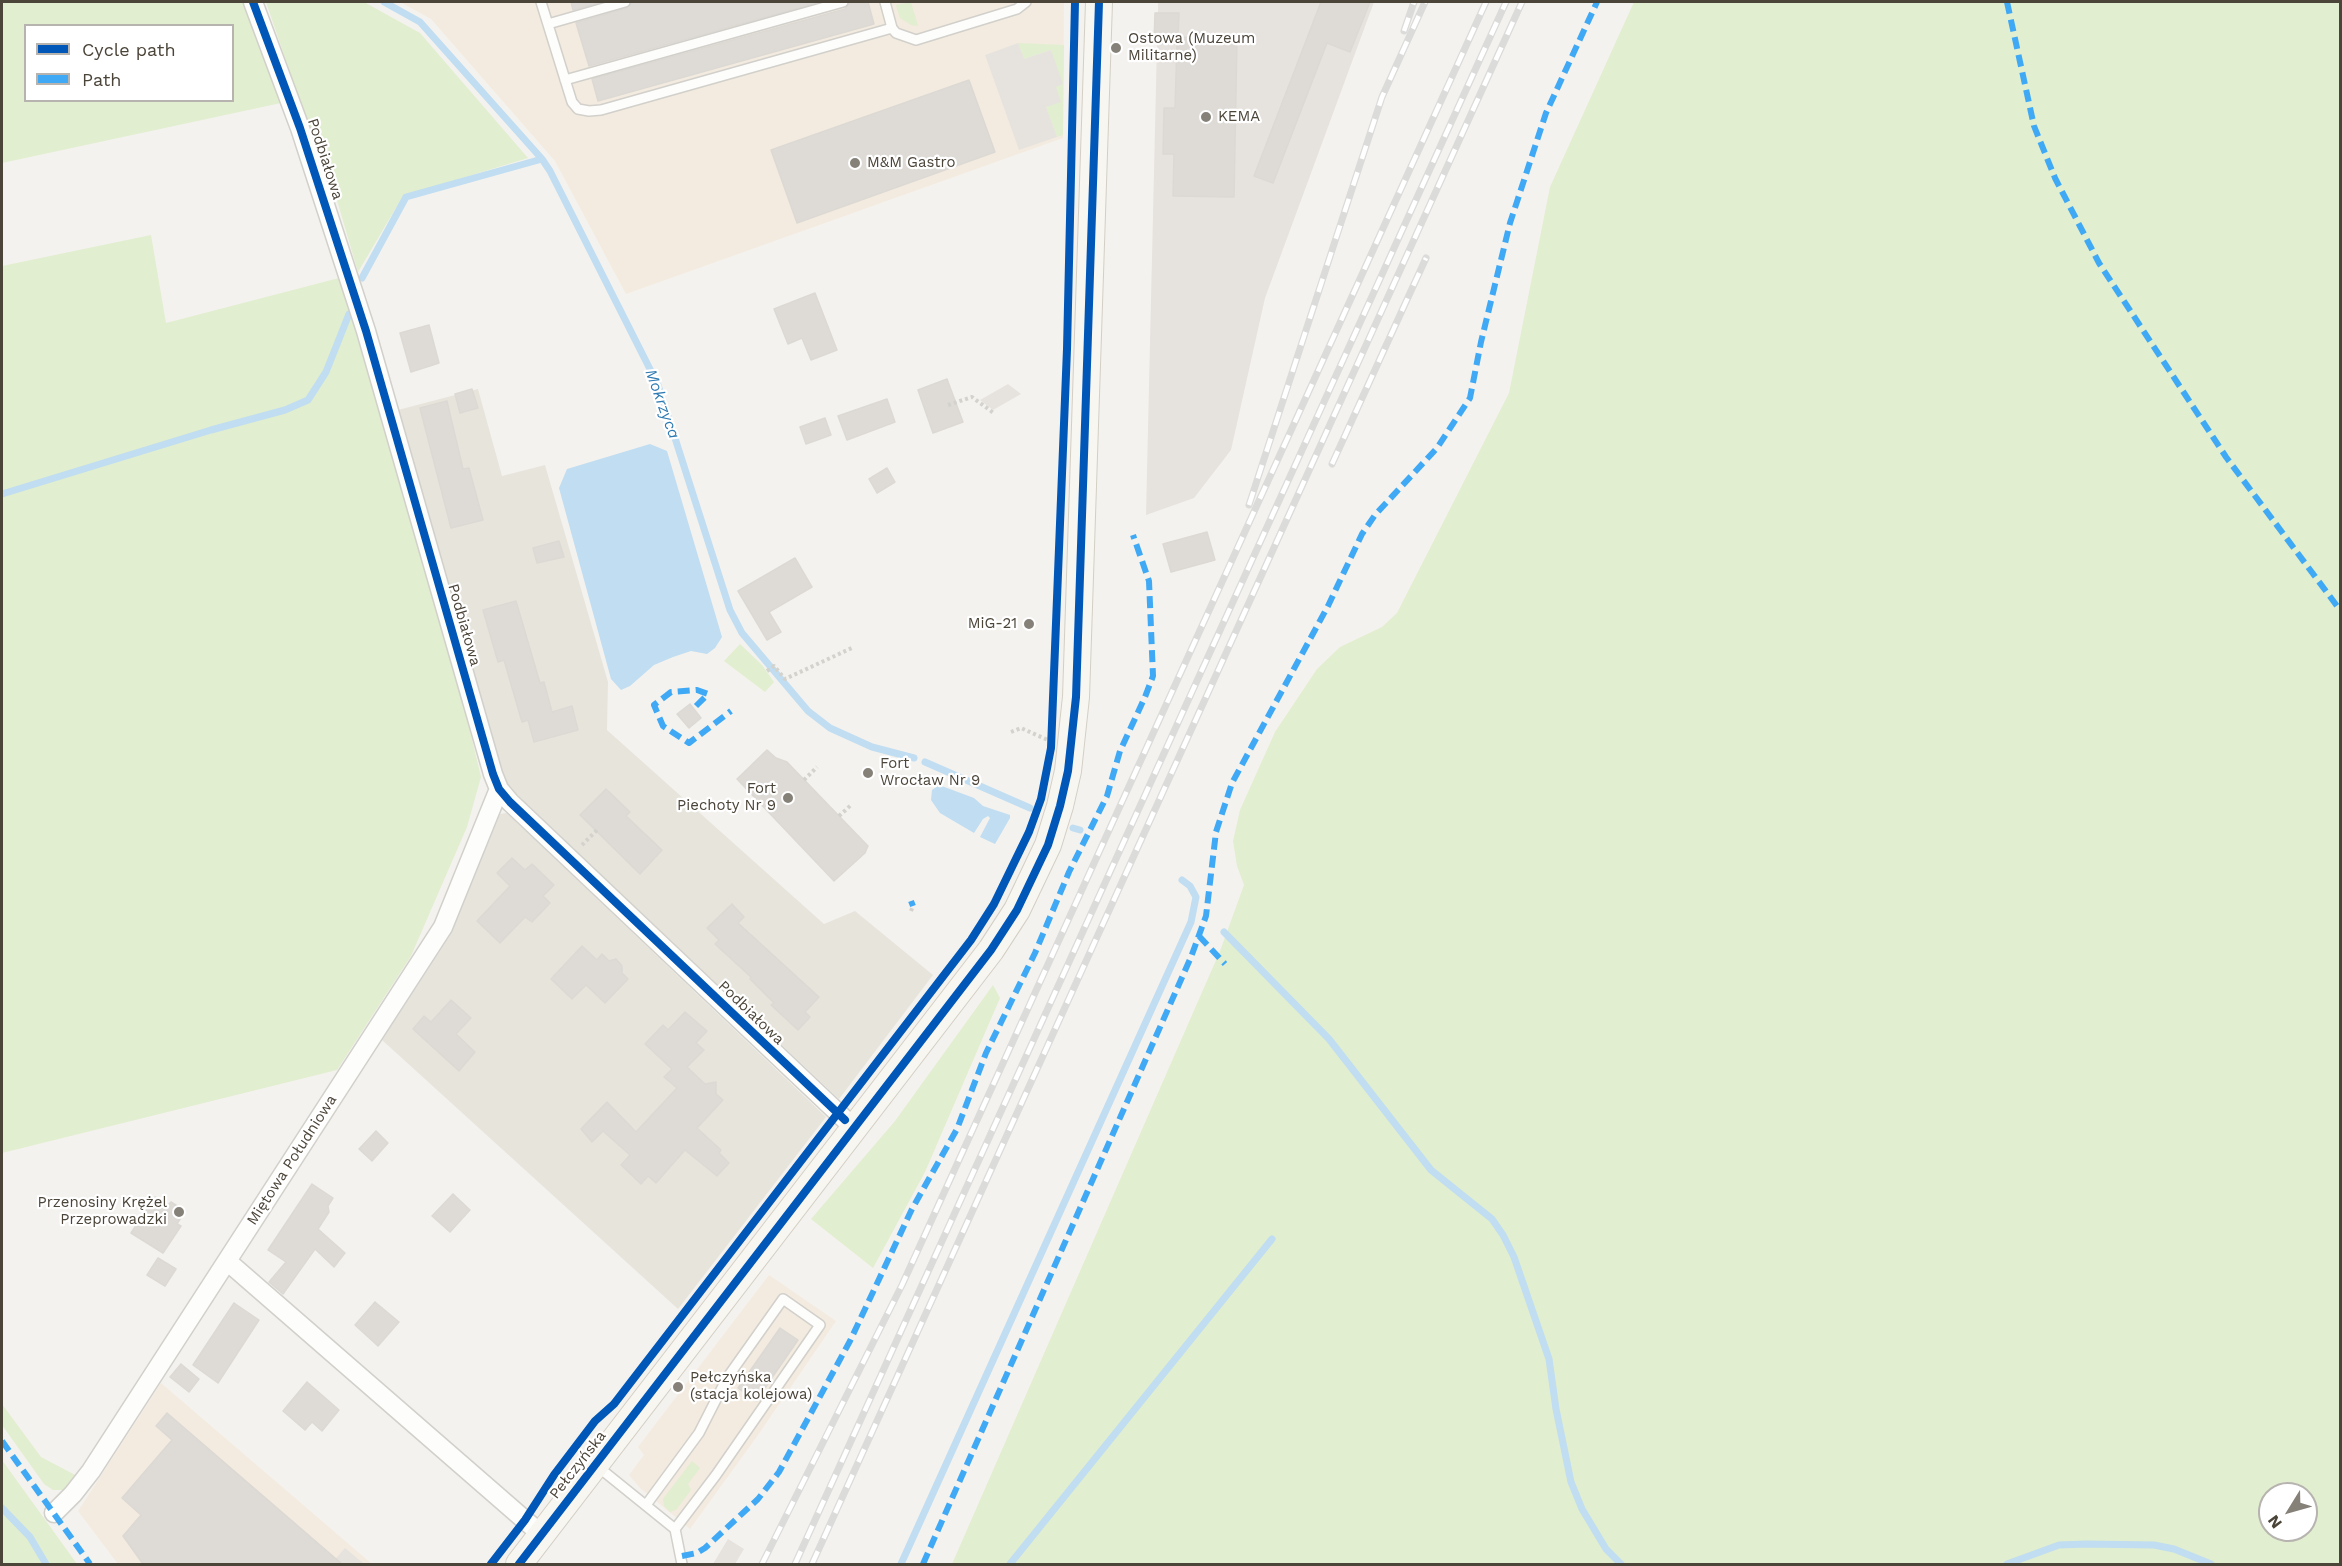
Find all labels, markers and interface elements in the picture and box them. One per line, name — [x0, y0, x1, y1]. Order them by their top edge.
legend — [24, 24, 234, 102]
place label: Ostowa (Muzeum Militarne) — [1128, 30, 1255, 65]
text: Cycle path — [82, 39, 176, 60]
marker: Ostowa (Muzeum Militarne) — [1109, 41, 1123, 55]
text: Path — [82, 69, 122, 90]
place label: KEMA — [1218, 108, 1260, 126]
marker: KEMA — [1199, 110, 1213, 124]
street label: Podbiałowa — [303, 116, 347, 202]
place label: M&M Gastro — [867, 154, 955, 172]
marker: M&M Gastro — [848, 156, 862, 170]
water label: Mokrzyca — [641, 367, 683, 441]
street label: Podbiałowa — [444, 582, 484, 668]
place label: MiG-21 — [968, 615, 1017, 633]
marker: MiG-21 — [1022, 617, 1036, 631]
place label: Fort Wrocław Nr 9 — [880, 755, 980, 790]
marker: Fort Wrocław Nr 9 — [861, 766, 875, 780]
place label: Fort Piechoty Nr 9 — [677, 780, 776, 815]
marker: Fort Piechoty Nr 9 — [781, 791, 795, 805]
street label: Podbiałowa — [714, 977, 788, 1049]
street label: Miętowa Południowa — [243, 1092, 341, 1228]
place label: Przenosiny Krężel Przeprowadzki — [38, 1194, 167, 1229]
marker: Przenosiny Krężel Przeprowadzki — [172, 1205, 186, 1219]
place label: Pełczyńska (stacja kolejowa) — [690, 1369, 812, 1404]
marker: Pełczyńska (stacja kolejowa) — [671, 1380, 685, 1394]
street label: Pełczyńska — [546, 1427, 610, 1503]
north arrow — [2258, 1482, 2318, 1542]
text: N — [2264, 1511, 2286, 1532]

